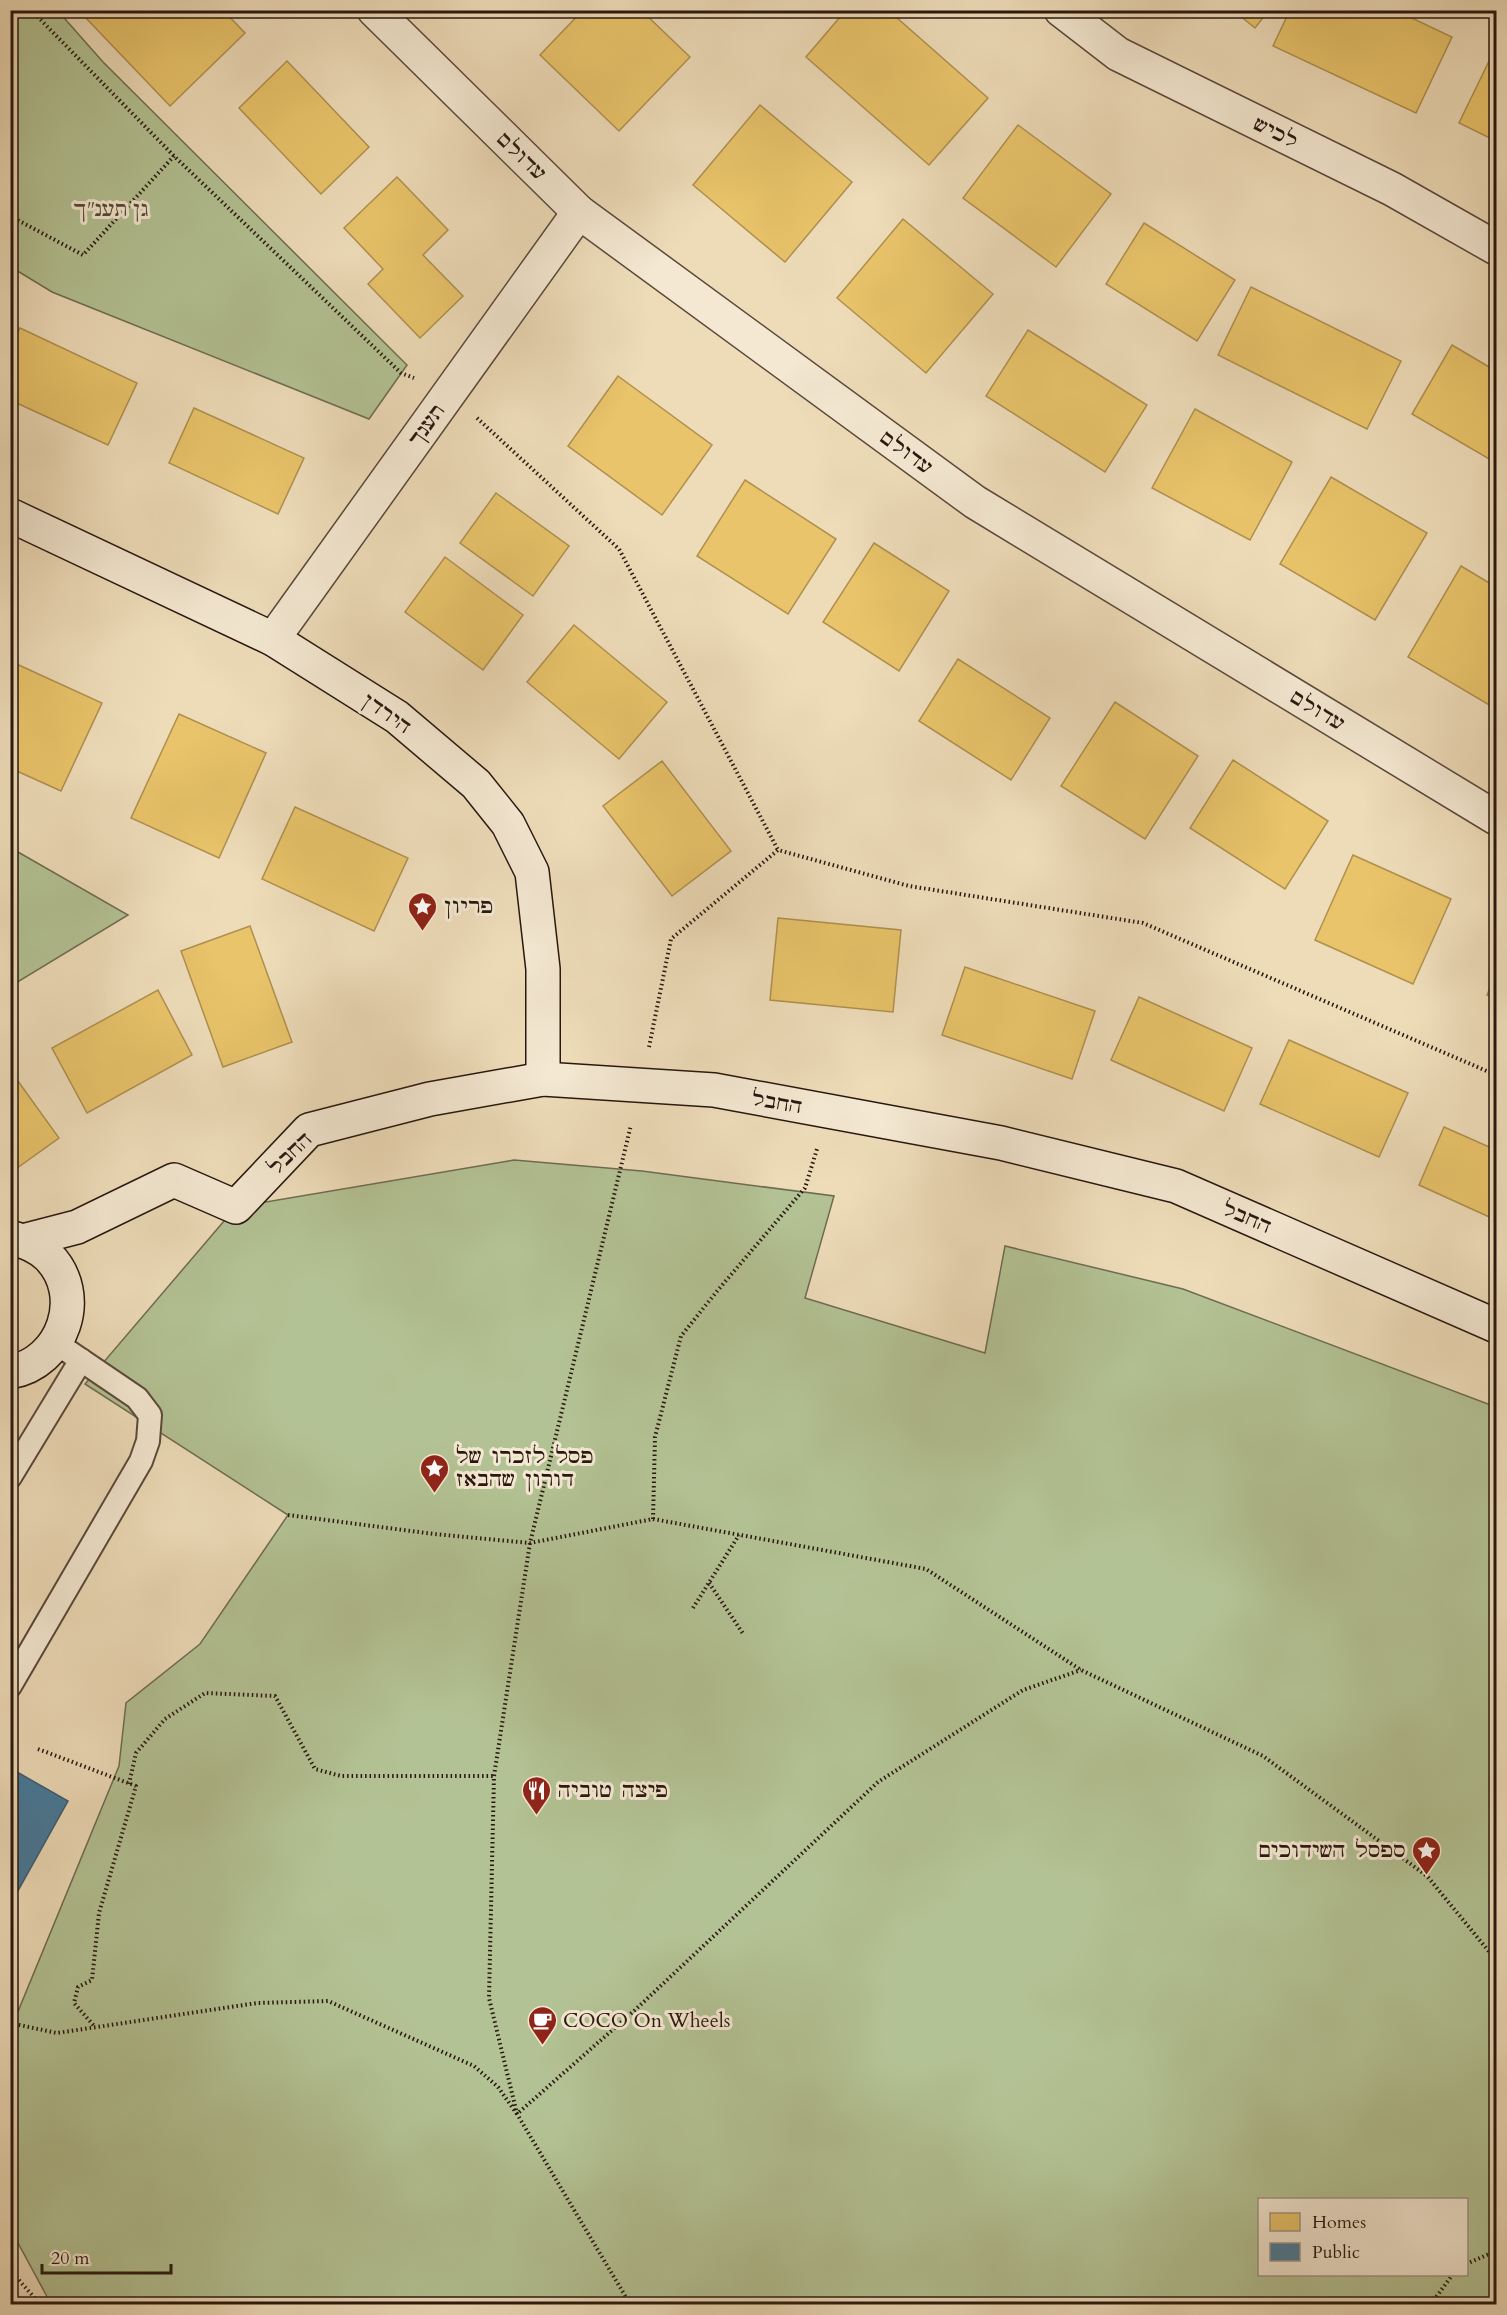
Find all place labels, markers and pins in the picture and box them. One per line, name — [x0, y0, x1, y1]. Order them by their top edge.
place icon: פריון — [407, 890, 439, 932]
place label: פריון — [444, 893, 493, 920]
place label: פסל לזכרו של דורון שהבאז — [456, 1443, 593, 1493]
place icon: פסל לזכרו של דורון שהבאז — [419, 1452, 451, 1494]
restaurant icon: פיצה טוביה — [521, 1774, 553, 1816]
place label: פיצה טוביה — [558, 1777, 668, 1804]
place icon: ספסל השידוכים — [1411, 1834, 1443, 1876]
place label: ספסל השידוכים — [1258, 1837, 1406, 1864]
cafe icon: COCO On Wheels — [526, 2004, 558, 2046]
place label: COCO On Wheels — [563, 2007, 731, 2034]

